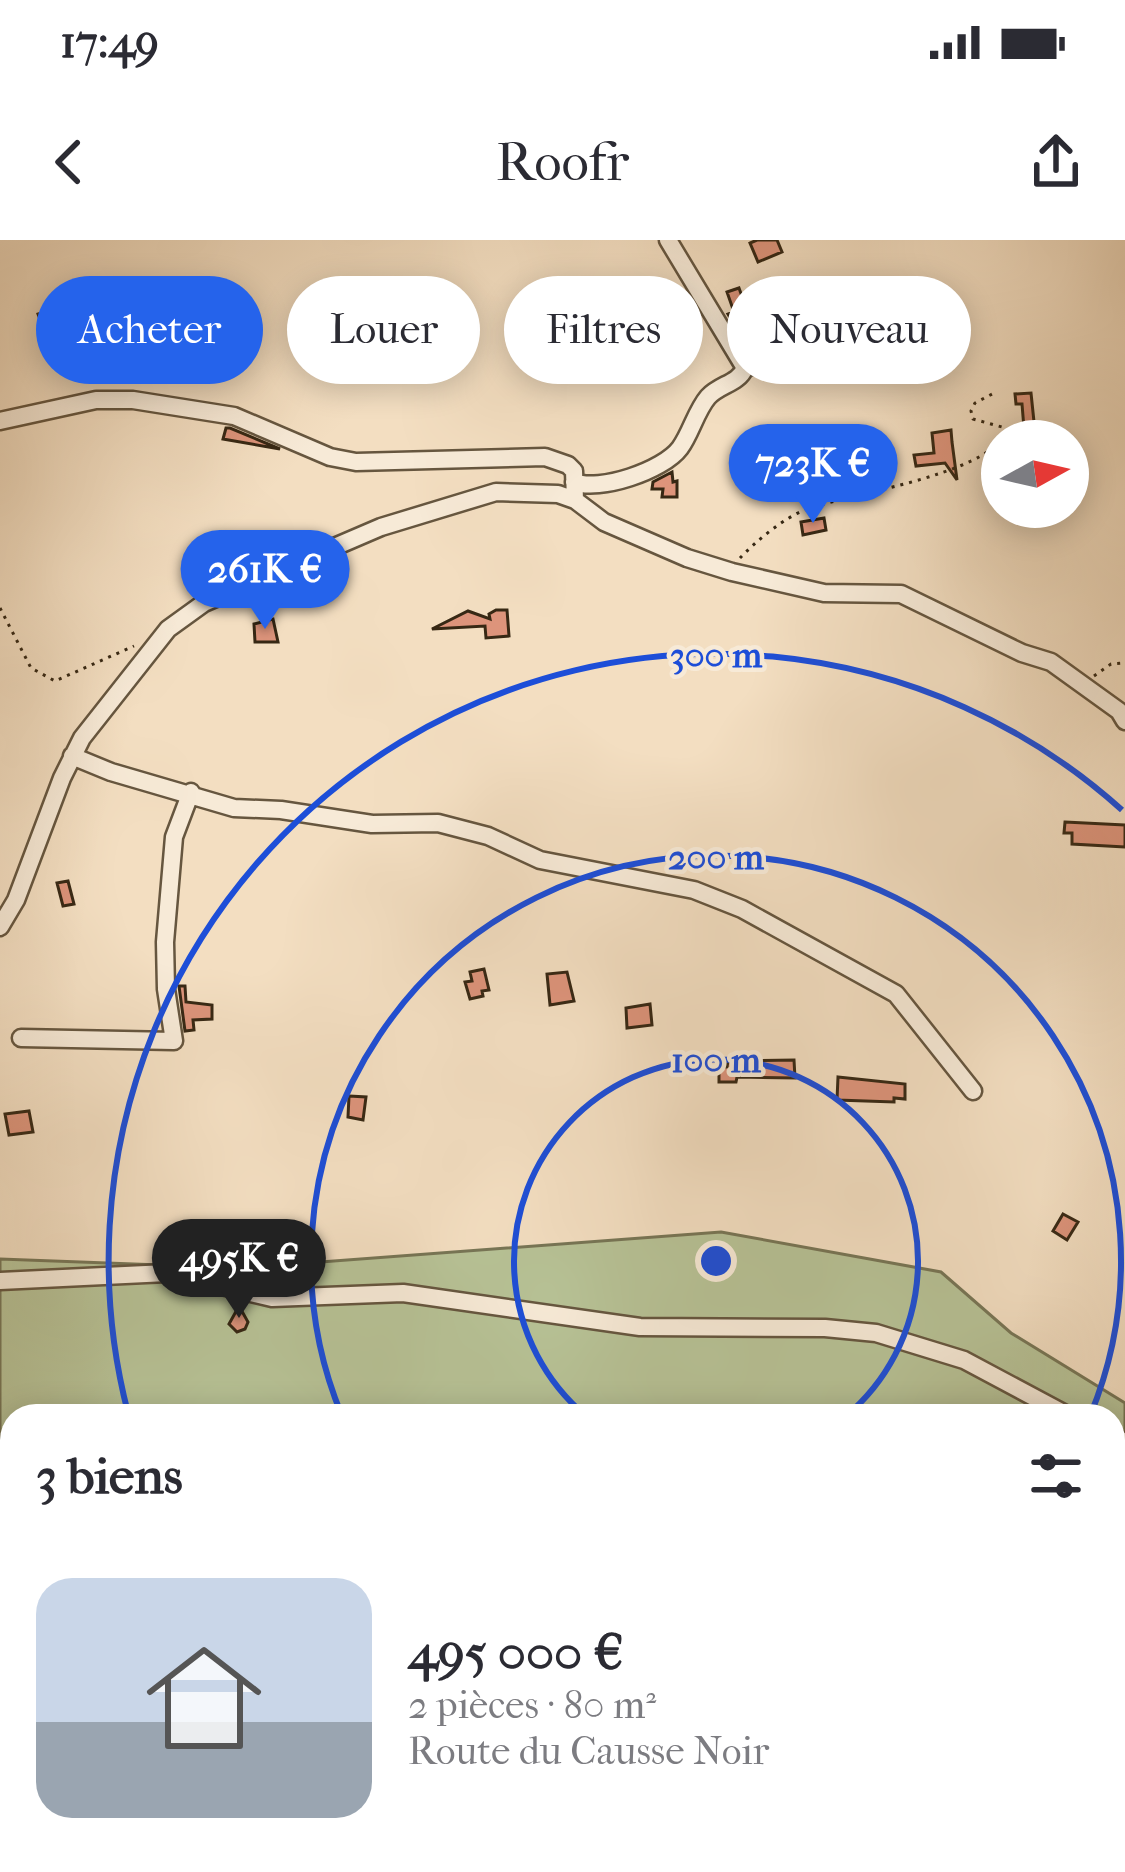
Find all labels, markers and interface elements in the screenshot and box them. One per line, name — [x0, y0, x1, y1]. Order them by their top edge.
text: 17:49 — [60, 16, 159, 69]
icon: back — [36, 129, 102, 195]
icon: share — [1023, 129, 1089, 195]
text: Roofr — [496, 131, 629, 194]
chip: Acheter — [36, 276, 263, 384]
chip: Louer — [287, 276, 480, 384]
chip: Filtres — [504, 276, 703, 384]
chip: Nouveau — [727, 276, 971, 384]
north arrow — [981, 420, 1089, 528]
map controls — [981, 420, 1089, 528]
pin: 723K € — [715, 424, 911, 526]
text: 723K € — [756, 440, 870, 486]
pin: 261K € — [167, 530, 363, 632]
text: 261K € — [208, 546, 322, 592]
text: 300 m — [670, 634, 763, 676]
text: 200 m — [668, 836, 765, 878]
text: 100 m — [671, 1039, 762, 1081]
pin: 495K € — [141, 1219, 337, 1321]
text: 495K € — [179, 1235, 299, 1281]
centre of rings — [695, 1240, 737, 1282]
icon: filters — [1023, 1443, 1089, 1509]
text: 3 biens — [36, 1446, 183, 1506]
text: 495 000 € — [408, 1622, 623, 1682]
icon: home — [132, 1626, 276, 1770]
text: 2 pièces · 80 m² — [408, 1682, 656, 1728]
text: Route du Causse Noir — [408, 1728, 769, 1774]

